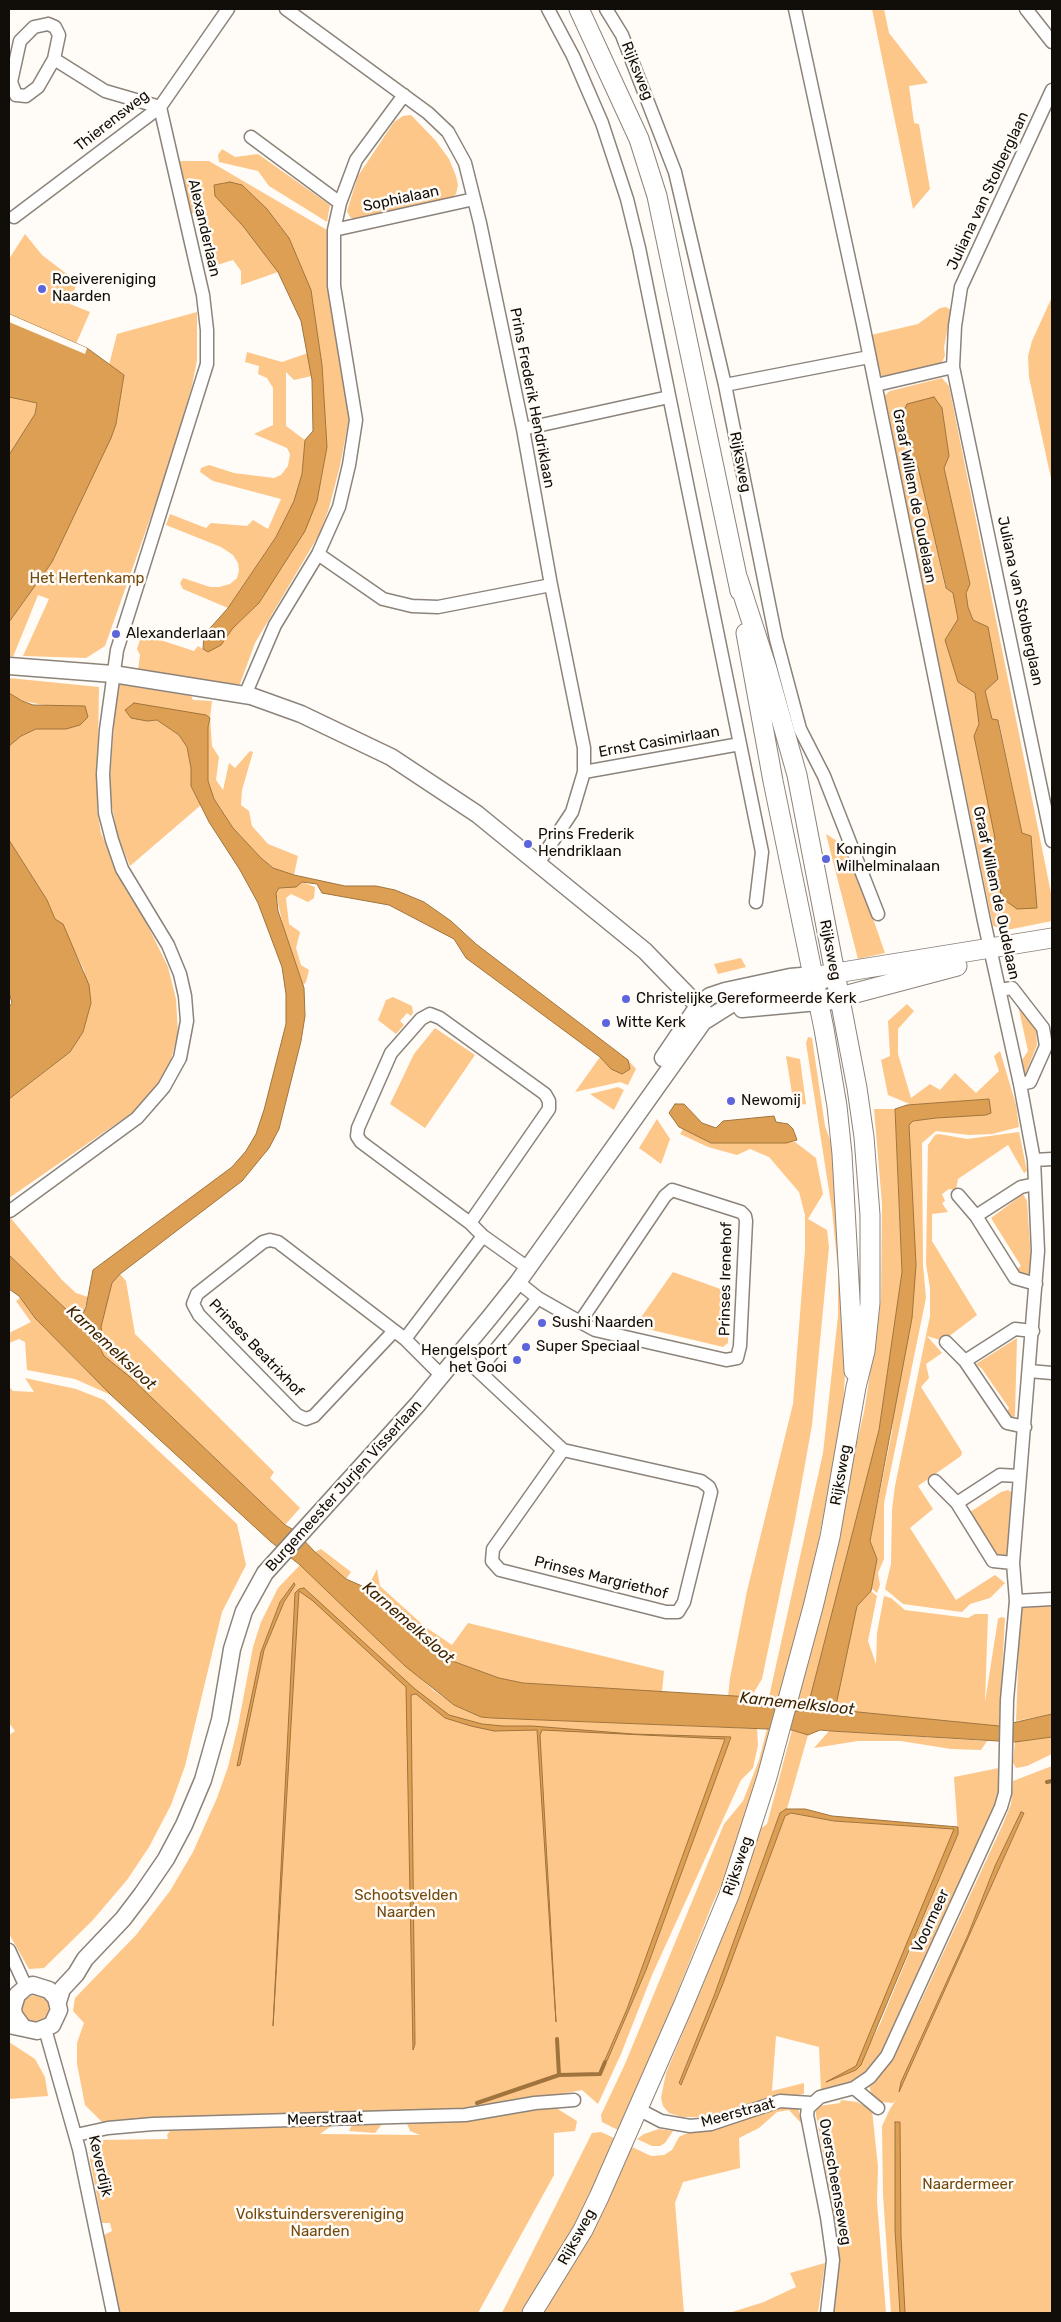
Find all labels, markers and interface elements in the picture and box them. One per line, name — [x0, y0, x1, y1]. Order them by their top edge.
street label: Rijksweg — [617, 39, 657, 103]
street label: Thierensweg — [71, 86, 153, 156]
street label: Juliana van Stolberglaan — [943, 109, 1033, 273]
street label: Alexanderlaan — [184, 177, 224, 279]
street label: Sophialaan — [361, 182, 441, 216]
place label: Roeivereniging Naarden — [52, 271, 156, 306]
marker: Roeivereniging Naarden — [36, 283, 48, 295]
street label: Prins Frederik Hendriklaan — [506, 306, 558, 490]
street label: Graaf Willem de Oudelaan — [888, 407, 940, 585]
street label: Rijksweg — [725, 430, 755, 494]
street label: Juliana van Stolberglaan — [993, 515, 1047, 687]
park label: Het Hertenkamp — [30, 570, 144, 588]
place label: Alexanderlaan — [126, 625, 226, 643]
marker: Alexanderlaan — [110, 628, 122, 640]
street label: Ernst Casimirlaan — [597, 722, 721, 762]
street label: Graaf Willem de Oudelaan — [969, 805, 1023, 981]
place label: Prins Frederik Hendriklaan — [538, 826, 634, 861]
marker: Prins Frederik Hendriklaan — [522, 838, 534, 850]
place label: Koningin Wilhelminalaan — [836, 841, 940, 876]
marker: Koningin Wilhelminalaan — [820, 853, 832, 865]
street label: Rijksweg — [815, 918, 845, 982]
place label: Christelijke Gereformeerde Kerk — [636, 990, 856, 1008]
marker: Christelijke Gereformeerde Kerk — [620, 993, 632, 1005]
place label: Witte Kerk — [616, 1014, 686, 1032]
marker: Witte Kerk — [600, 1017, 612, 1029]
place label: Newomij — [741, 1092, 801, 1110]
marker: Newomij — [725, 1095, 737, 1107]
street label: Prinses Irenehof — [716, 1222, 736, 1336]
street label: Prinses Beatrixhof — [205, 1295, 307, 1401]
water label: Karnemelksloot — [62, 1302, 160, 1394]
place label: Sushi Naarden — [552, 1314, 653, 1332]
marker: Sushi Naarden — [536, 1317, 548, 1329]
place label: Super Speciaal — [536, 1338, 640, 1356]
marker: Super Speciaal — [520, 1341, 532, 1353]
place label: Hengelsport het Gooi — [421, 1342, 507, 1377]
marker: Hengelsport het Gooi — [511, 1354, 523, 1366]
street label: Burgemeester Jurjen Visserlaan — [262, 1397, 426, 1575]
street label: Rijksweg — [827, 1443, 855, 1507]
street label: Prinses Margriethof — [532, 1553, 670, 1603]
water label: Karnemelksloot — [358, 1578, 458, 1668]
water label: Karnemelksloot — [739, 1688, 855, 1720]
street label: Rijksweg — [719, 1834, 757, 1898]
street label: Voormeer — [909, 1886, 953, 1956]
park label: Schootsvelden Naarden — [354, 1887, 458, 1922]
street label: Meerstraat — [699, 2094, 777, 2132]
street label: Meerstraat — [287, 2109, 363, 2129]
street label: Overscheenseweg — [815, 2117, 855, 2247]
street label: Keverdijk — [84, 2133, 116, 2199]
park label: Naardermeer — [922, 2176, 1014, 2194]
park label: Volkstuindersvereniging Naarden — [236, 2206, 404, 2241]
street label: Rijksweg — [554, 2206, 600, 2268]

